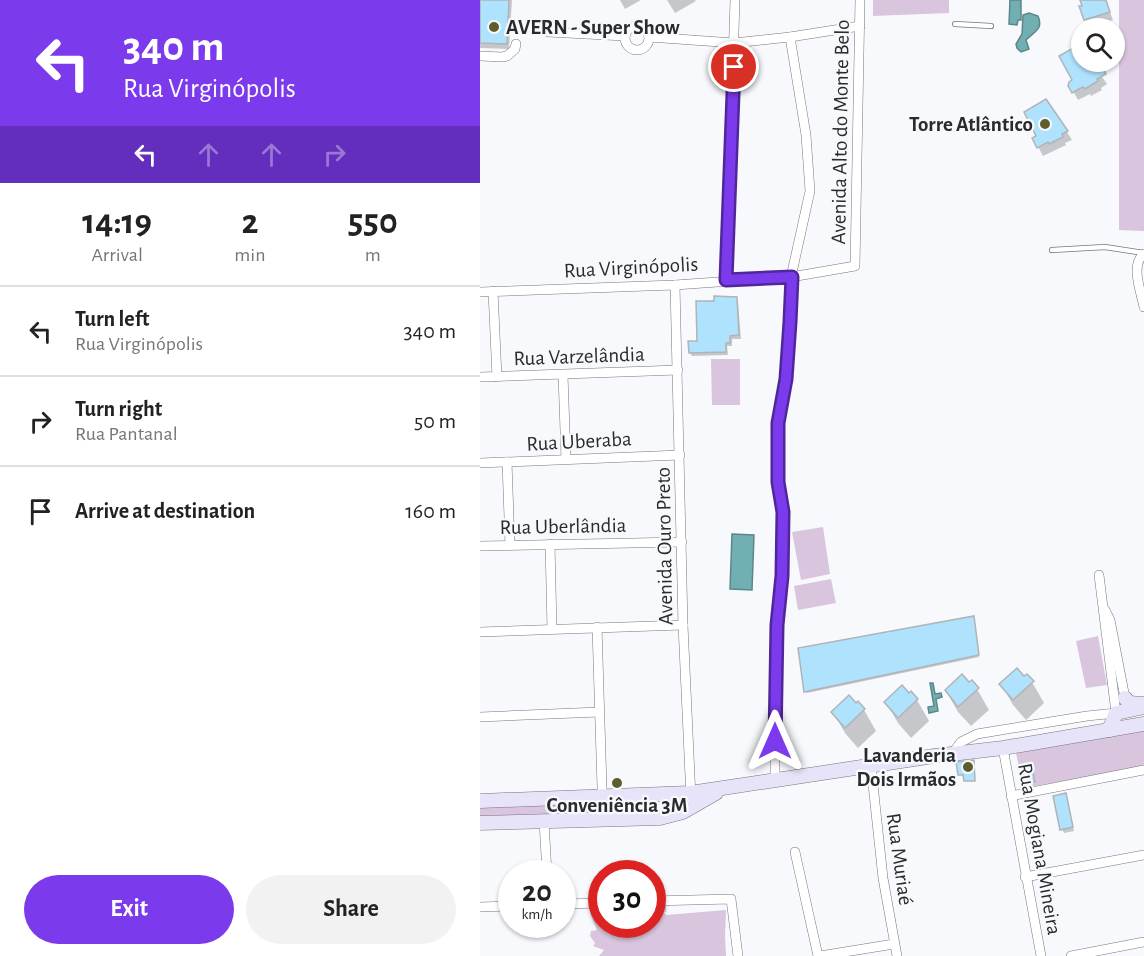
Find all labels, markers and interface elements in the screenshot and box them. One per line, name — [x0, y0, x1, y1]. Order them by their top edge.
place label: AVERN - Super Show — [506, 17, 680, 38]
map controls — [1071, 18, 1125, 72]
button: search — [1071, 18, 1125, 72]
street label: Avenida Alto do Monte Belo — [828, 19, 853, 245]
marker: AVERN - Super Show — [487, 20, 501, 34]
icon: left — [24, 24, 102, 102]
text: 340 m — [123, 26, 224, 68]
pin — [708, 41, 759, 92]
icon: arrive — [717, 50, 750, 83]
text: Rua Virginópolis — [123, 75, 296, 102]
place label: Torre Atlântico — [909, 114, 1033, 135]
marker: Torre Atlântico — [1038, 117, 1052, 131]
icon: left — [129, 138, 162, 171]
icon: ahead — [192, 138, 225, 171]
icon: ahead — [255, 138, 288, 171]
icon: right — [318, 138, 351, 171]
text: 14:19 — [82, 204, 152, 240]
text: 2 — [241, 204, 258, 240]
text: 550 — [348, 204, 398, 240]
text: Arrival — [91, 245, 143, 265]
text: min — [234, 245, 265, 265]
text: m — [365, 245, 381, 265]
street label: Rua Virginópolis — [563, 253, 699, 282]
text: Turn left — [75, 308, 149, 330]
icon: left — [24, 315, 57, 348]
text: 340 m — [404, 320, 456, 342]
text: Rua Virginópolis — [75, 334, 203, 354]
street label: Rua Varzelândia — [513, 344, 645, 369]
text: Turn right — [75, 398, 162, 420]
icon: right — [24, 405, 57, 438]
text: 50 m — [414, 410, 456, 432]
text: Rua Pantanal — [75, 424, 178, 444]
street label: Rua Uberaba — [526, 428, 633, 455]
street label: Avenida Ouro Preto — [653, 467, 676, 625]
icon: arrive — [24, 495, 57, 528]
text: Arrive at destination — [75, 500, 255, 522]
text: 160 m — [405, 500, 456, 522]
street label: Rua Uberlândia — [499, 515, 627, 538]
position arrow — [743, 709, 807, 773]
place label: Lavanderia Dois Irmãos — [856, 745, 956, 790]
marker: Lavanderia Dois Irmãos — [961, 760, 975, 774]
street label: Rua Mogiana Mineira — [1014, 762, 1065, 937]
marker: Conveniência 3M — [610, 776, 624, 790]
place label: Conveniência 3M — [547, 795, 687, 816]
street label: Rua Muriaé — [883, 812, 916, 907]
speed limit sign: 30 — [588, 860, 666, 938]
button: Exit — [24, 875, 234, 944]
button: Share — [246, 875, 456, 944]
text: 20 — [522, 877, 552, 907]
text: km/h — [522, 907, 552, 922]

